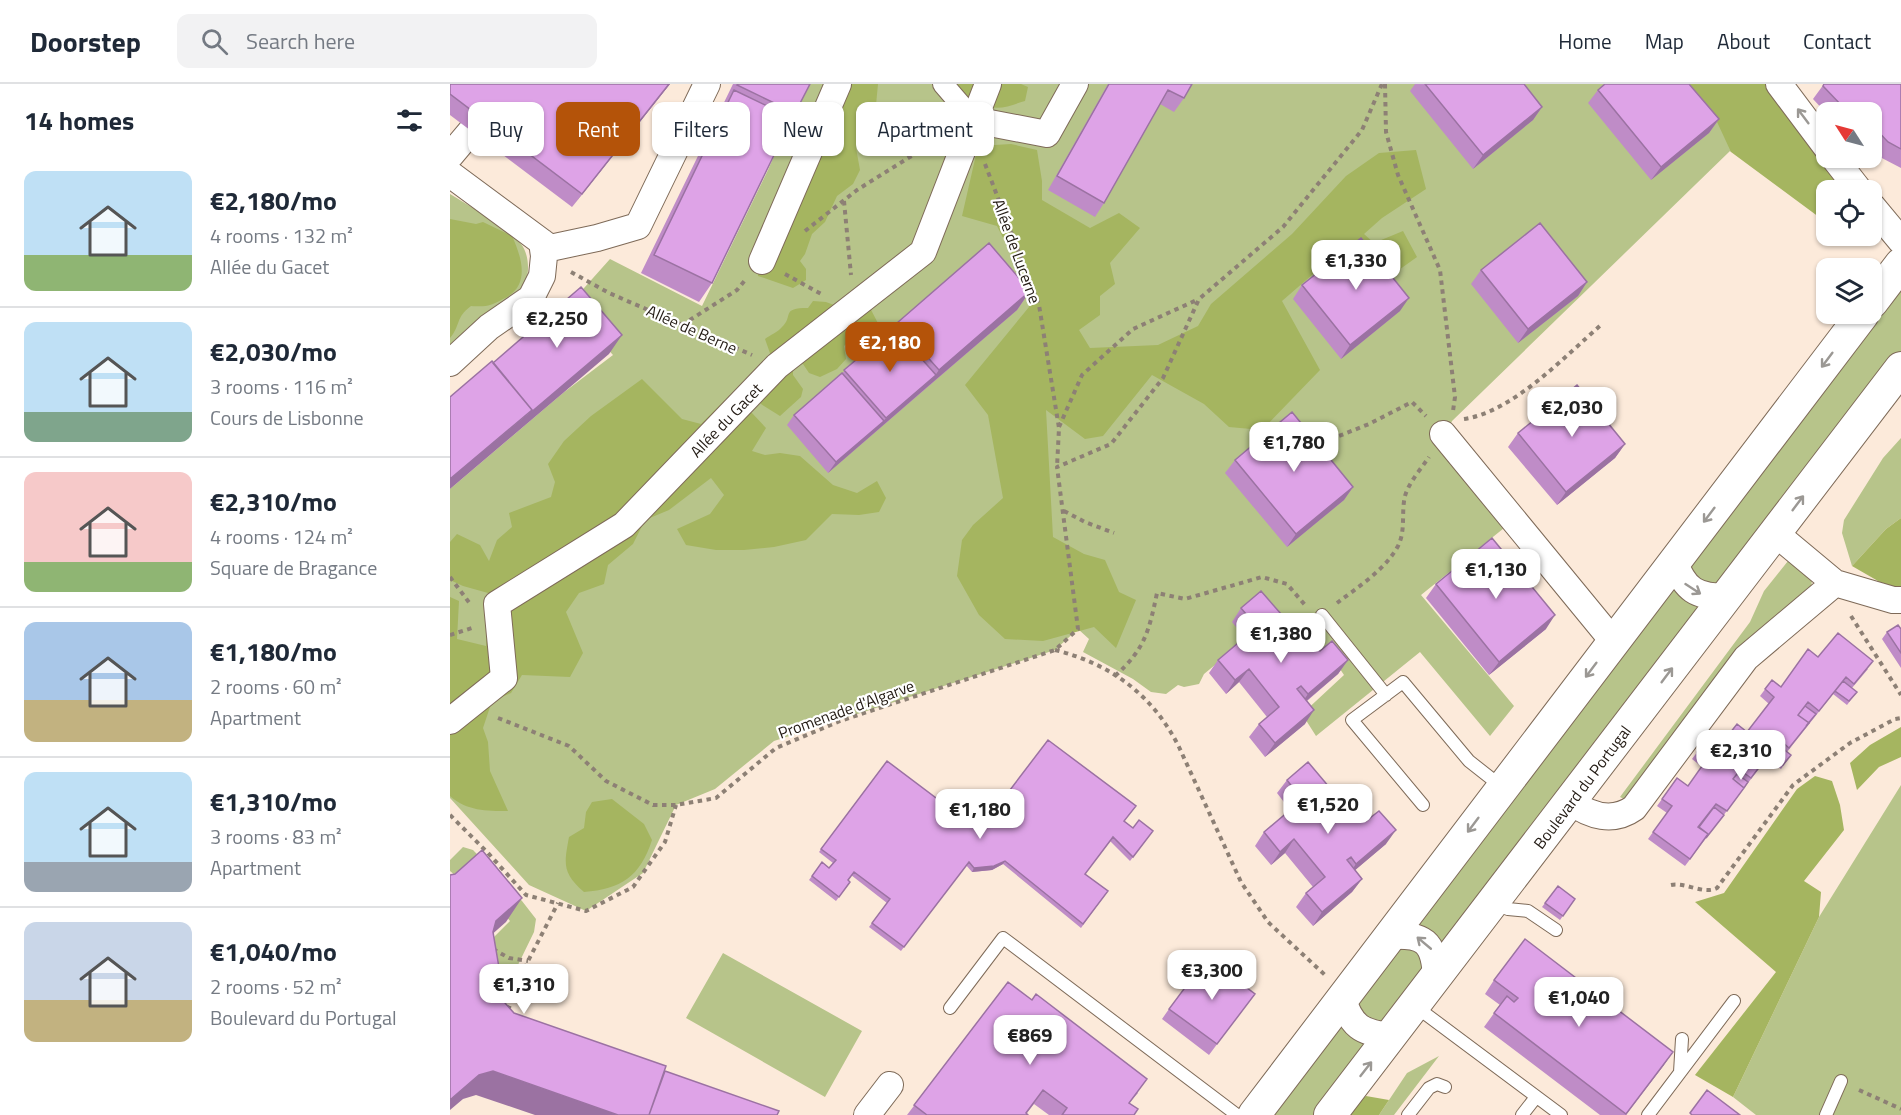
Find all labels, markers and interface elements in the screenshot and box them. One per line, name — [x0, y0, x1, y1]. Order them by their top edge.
search box — [177, 14, 597, 68]
text: Doorstep — [30, 20, 141, 63]
text: Search here — [246, 24, 355, 58]
icon: search — [198, 25, 231, 58]
text: Home — [1558, 25, 1612, 57]
text: Map — [1645, 25, 1684, 57]
text: About — [1717, 25, 1770, 57]
text: Contact — [1803, 25, 1871, 57]
text: 14 homes — [24, 101, 134, 140]
chip: Buy — [468, 102, 544, 156]
chip: Rent — [556, 102, 640, 156]
chip: Filters — [652, 102, 750, 156]
chip: New — [762, 102, 844, 156]
chip: Apartment — [856, 102, 994, 156]
north arrow — [1816, 102, 1882, 168]
map controls — [1816, 102, 1882, 324]
icon: filters — [393, 104, 426, 137]
one-way arrow — [1797, 108, 1810, 124]
button: locate — [1816, 180, 1882, 246]
text: €2,180/mo — [210, 181, 337, 220]
icon: home — [72, 195, 144, 267]
street label: Allée de Lucerne — [987, 195, 1047, 307]
text: 4 rooms · 132 m² — [210, 220, 353, 251]
pin: €1,330 — [1307, 240, 1405, 291]
text: €1,330 — [1325, 244, 1387, 275]
text: Allée du Gacet — [210, 251, 329, 282]
button: layers — [1816, 258, 1882, 324]
pin: €2,250 — [508, 298, 606, 349]
street label: Allée de Berne — [643, 298, 741, 360]
text: €2,250 — [526, 302, 588, 333]
pin: €2,180 — [841, 322, 939, 373]
text: €2,180 — [859, 326, 921, 357]
text: €2,030/mo — [210, 332, 337, 371]
icon: home — [72, 346, 144, 418]
one-way arrow — [1821, 352, 1834, 368]
text: 3 rooms · 116 m² — [210, 371, 353, 402]
street label: Allée du Gacet — [684, 377, 768, 463]
pin: €2,030 — [1523, 387, 1621, 438]
text: €2,030 — [1541, 391, 1603, 422]
text: Cours de Lisbonne — [210, 402, 363, 433]
pin: €1,780 — [1245, 422, 1343, 473]
text: €1,780 — [1263, 426, 1325, 457]
text: €2,310/mo — [210, 482, 337, 521]
one-way arrow — [1791, 495, 1804, 511]
icon: home — [72, 496, 144, 568]
one-way arrow — [1703, 507, 1716, 523]
text: 4 rooms · 124 m² — [210, 521, 353, 552]
pin: €1,130 — [1447, 549, 1545, 600]
text: Square de Bragance — [210, 552, 377, 583]
text: €1,130 — [1465, 553, 1527, 584]
one-way arrow — [1685, 583, 1702, 596]
pin: €1,380 — [1232, 613, 1330, 664]
text: €1,380 — [1250, 617, 1312, 648]
text: €1,180/mo — [210, 632, 337, 671]
icon: home — [72, 646, 144, 718]
one-way arrow — [1585, 662, 1598, 678]
one-way arrow — [1660, 667, 1673, 683]
text: 2 rooms · 60 m² — [210, 671, 342, 702]
street label: Promenade d'Algarve — [775, 673, 917, 745]
text: Apartment — [210, 702, 301, 733]
street label: Boulevard du Portugal — [1527, 720, 1637, 854]
pin: €2,310 — [1692, 730, 1790, 781]
text: €2,310 — [1710, 734, 1772, 765]
text: €1,310/mo — [210, 782, 337, 821]
pin: €1,520 — [1279, 784, 1377, 835]
text: €1,520 — [1297, 788, 1359, 819]
pin: €1,180 — [931, 789, 1029, 840]
text: €1,180 — [949, 793, 1011, 824]
icon: home — [72, 796, 144, 868]
one-way arrow — [1466, 817, 1479, 833]
text: 3 rooms · 83 m² — [210, 821, 342, 852]
text: Apartment — [210, 852, 301, 883]
text: €1,040/mo — [210, 932, 337, 971]
one-way arrow — [1416, 937, 1432, 950]
icon: home — [72, 946, 144, 1018]
pin: €3,300 — [1163, 950, 1261, 1001]
text: €3,300 — [1181, 954, 1243, 985]
pin: €1,310 — [475, 964, 573, 1015]
text: €1,310 — [493, 968, 555, 999]
text: 2 rooms · 52 m² — [210, 971, 342, 1002]
pin: €1,040 — [1530, 977, 1628, 1028]
text: €1,040 — [1548, 981, 1610, 1012]
text: Boulevard du Portugal — [210, 1002, 397, 1033]
pin: €869 — [994, 1015, 1066, 1066]
text: €869 — [1008, 1019, 1052, 1050]
one-way arrow — [1360, 1061, 1372, 1077]

